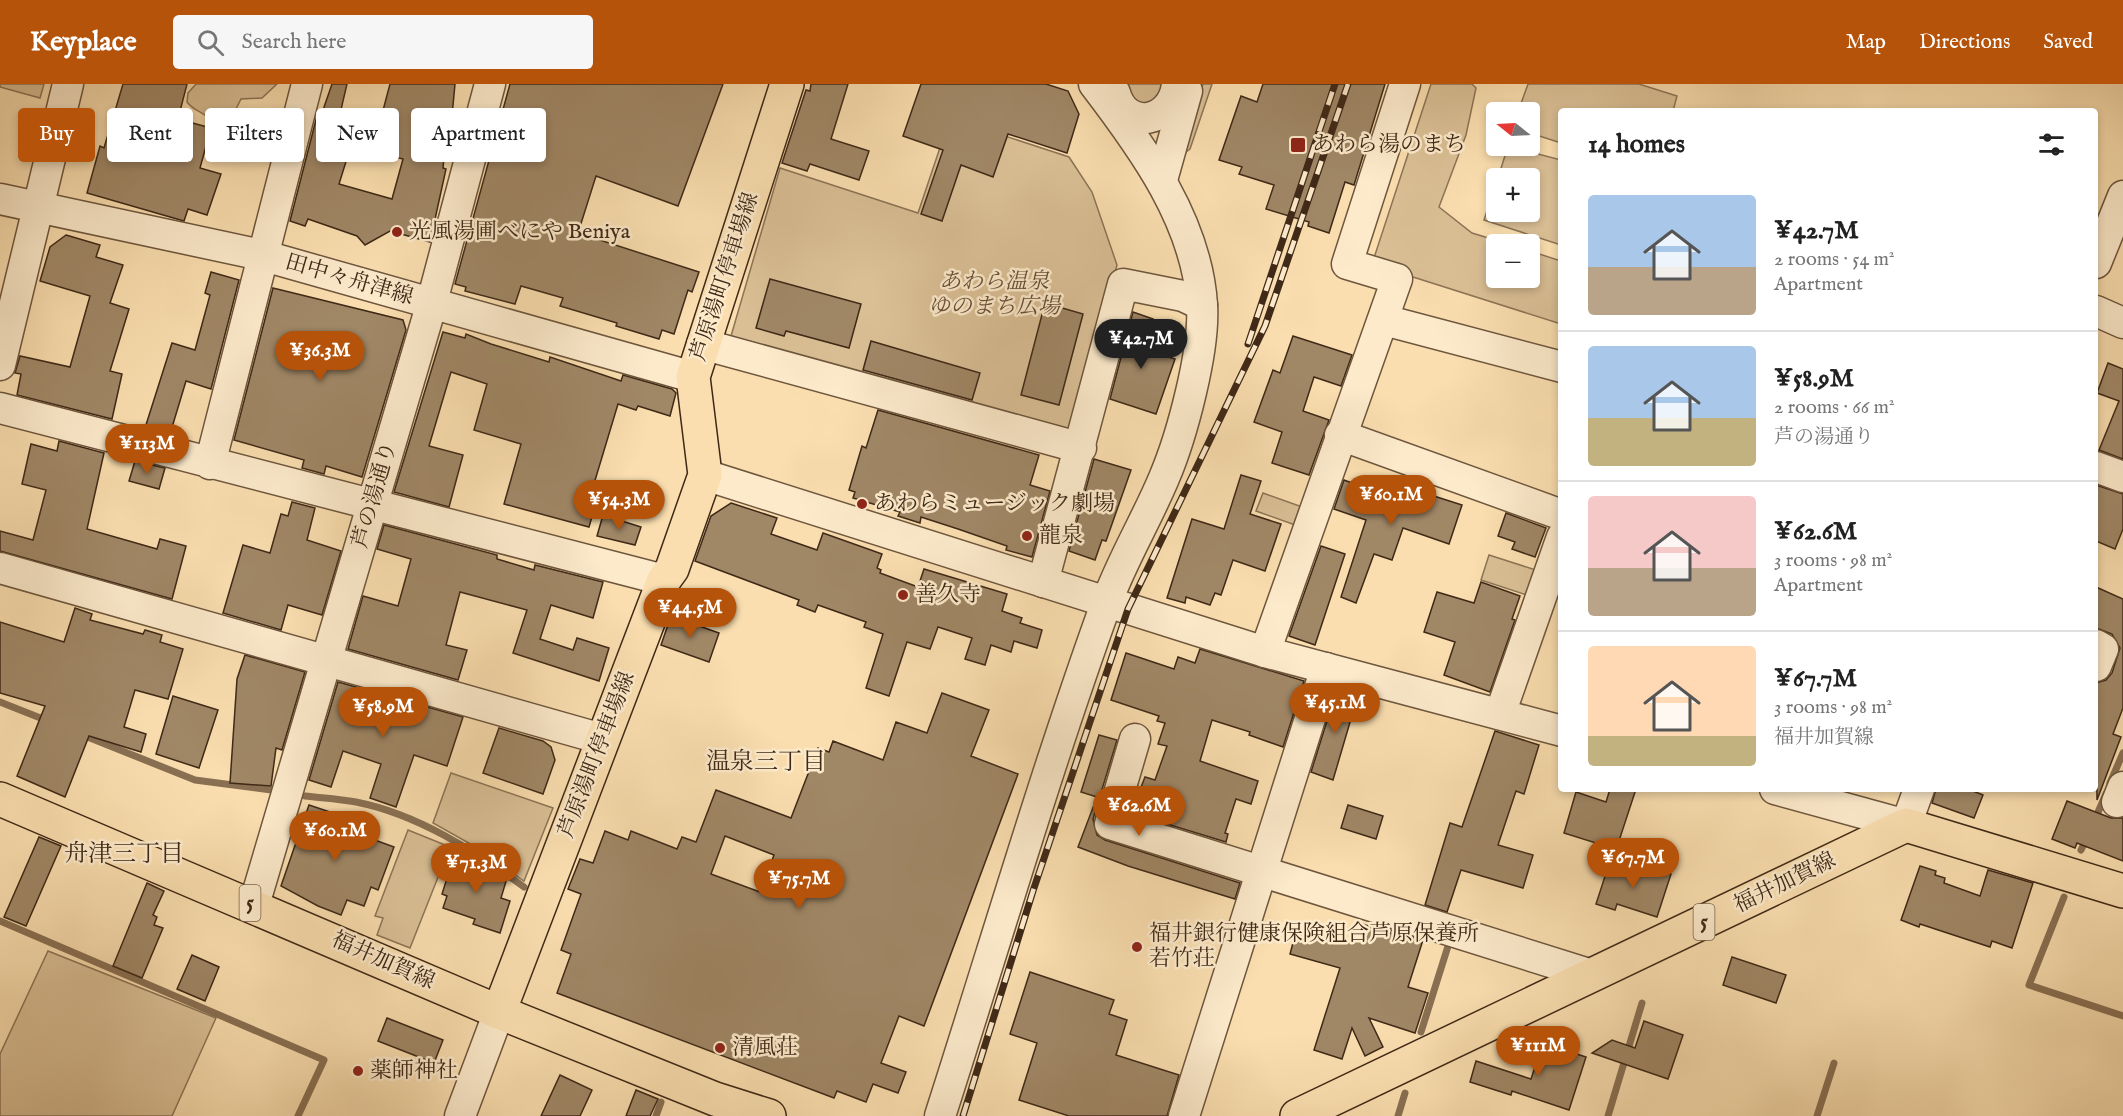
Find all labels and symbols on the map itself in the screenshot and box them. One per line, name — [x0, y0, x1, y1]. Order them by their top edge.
north arrow — [1486, 102, 1540, 156]
place label: あわら湯のまち — [1312, 131, 1466, 159]
marker: あわら湯のまち — [1289, 136, 1307, 154]
street label: 芦原湯町停車場線 — [684, 189, 766, 365]
place label: 光風湯圃べにや Beniya — [409, 218, 631, 246]
marker: 光風湯圃べにや Beniya — [390, 225, 404, 239]
street label: 田中々舟津線 — [282, 248, 416, 312]
park label: あわら温泉 ゆのまち広場 — [928, 268, 1062, 321]
pin: ¥42.7M — [1092, 319, 1190, 370]
pin: ¥36.3M — [271, 331, 369, 382]
pin: ¥113M — [105, 424, 189, 475]
street label: 芦の湯通り — [346, 438, 404, 552]
pin: ¥60.1M — [1342, 475, 1440, 526]
pin: ¥54.3M — [570, 480, 668, 531]
place label: あわらミュージック劇場 — [874, 490, 1115, 518]
marker: あわらミュージック劇場 — [855, 497, 869, 511]
place label: 龍泉 — [1039, 522, 1083, 550]
marker: 龍泉 — [1020, 529, 1034, 543]
place label: 善久寺 — [915, 581, 981, 609]
pin: ¥44.5M — [641, 588, 739, 639]
marker: 善久寺 — [896, 588, 910, 602]
street label: 芦原湯町停車場線 — [552, 668, 642, 842]
pin: ¥45.1M — [1286, 683, 1384, 734]
pin: ¥58.9M — [334, 687, 432, 738]
district label: 温泉三丁目 — [706, 747, 826, 778]
pin: ¥62.6M — [1090, 786, 1188, 837]
pin: ¥60.1M — [286, 811, 384, 862]
pin: ¥67.7M — [1584, 838, 1682, 889]
district label: 舟津三丁目 — [64, 839, 184, 870]
pin: ¥71.3M — [427, 843, 525, 894]
street label: 福井加賀線 — [1729, 846, 1841, 920]
pin: ¥75.7M — [750, 859, 848, 910]
road number: 5 — [240, 885, 260, 921]
road number: 5 — [1694, 904, 1714, 940]
place label: 福井銀行健康保険組合芦原保養所 若竹荘 — [1149, 920, 1479, 973]
street label: 福井加賀線 — [327, 926, 439, 996]
marker: 福井銀行健康保険組合芦原保養所 若竹荘 — [1130, 940, 1144, 954]
pin: ¥111M — [1496, 1026, 1580, 1077]
place label: 清風荘 — [732, 1034, 798, 1062]
marker: 清風荘 — [713, 1041, 727, 1055]
place label: 薬師神社 — [370, 1057, 458, 1085]
marker: 薬師神社 — [351, 1064, 365, 1078]

